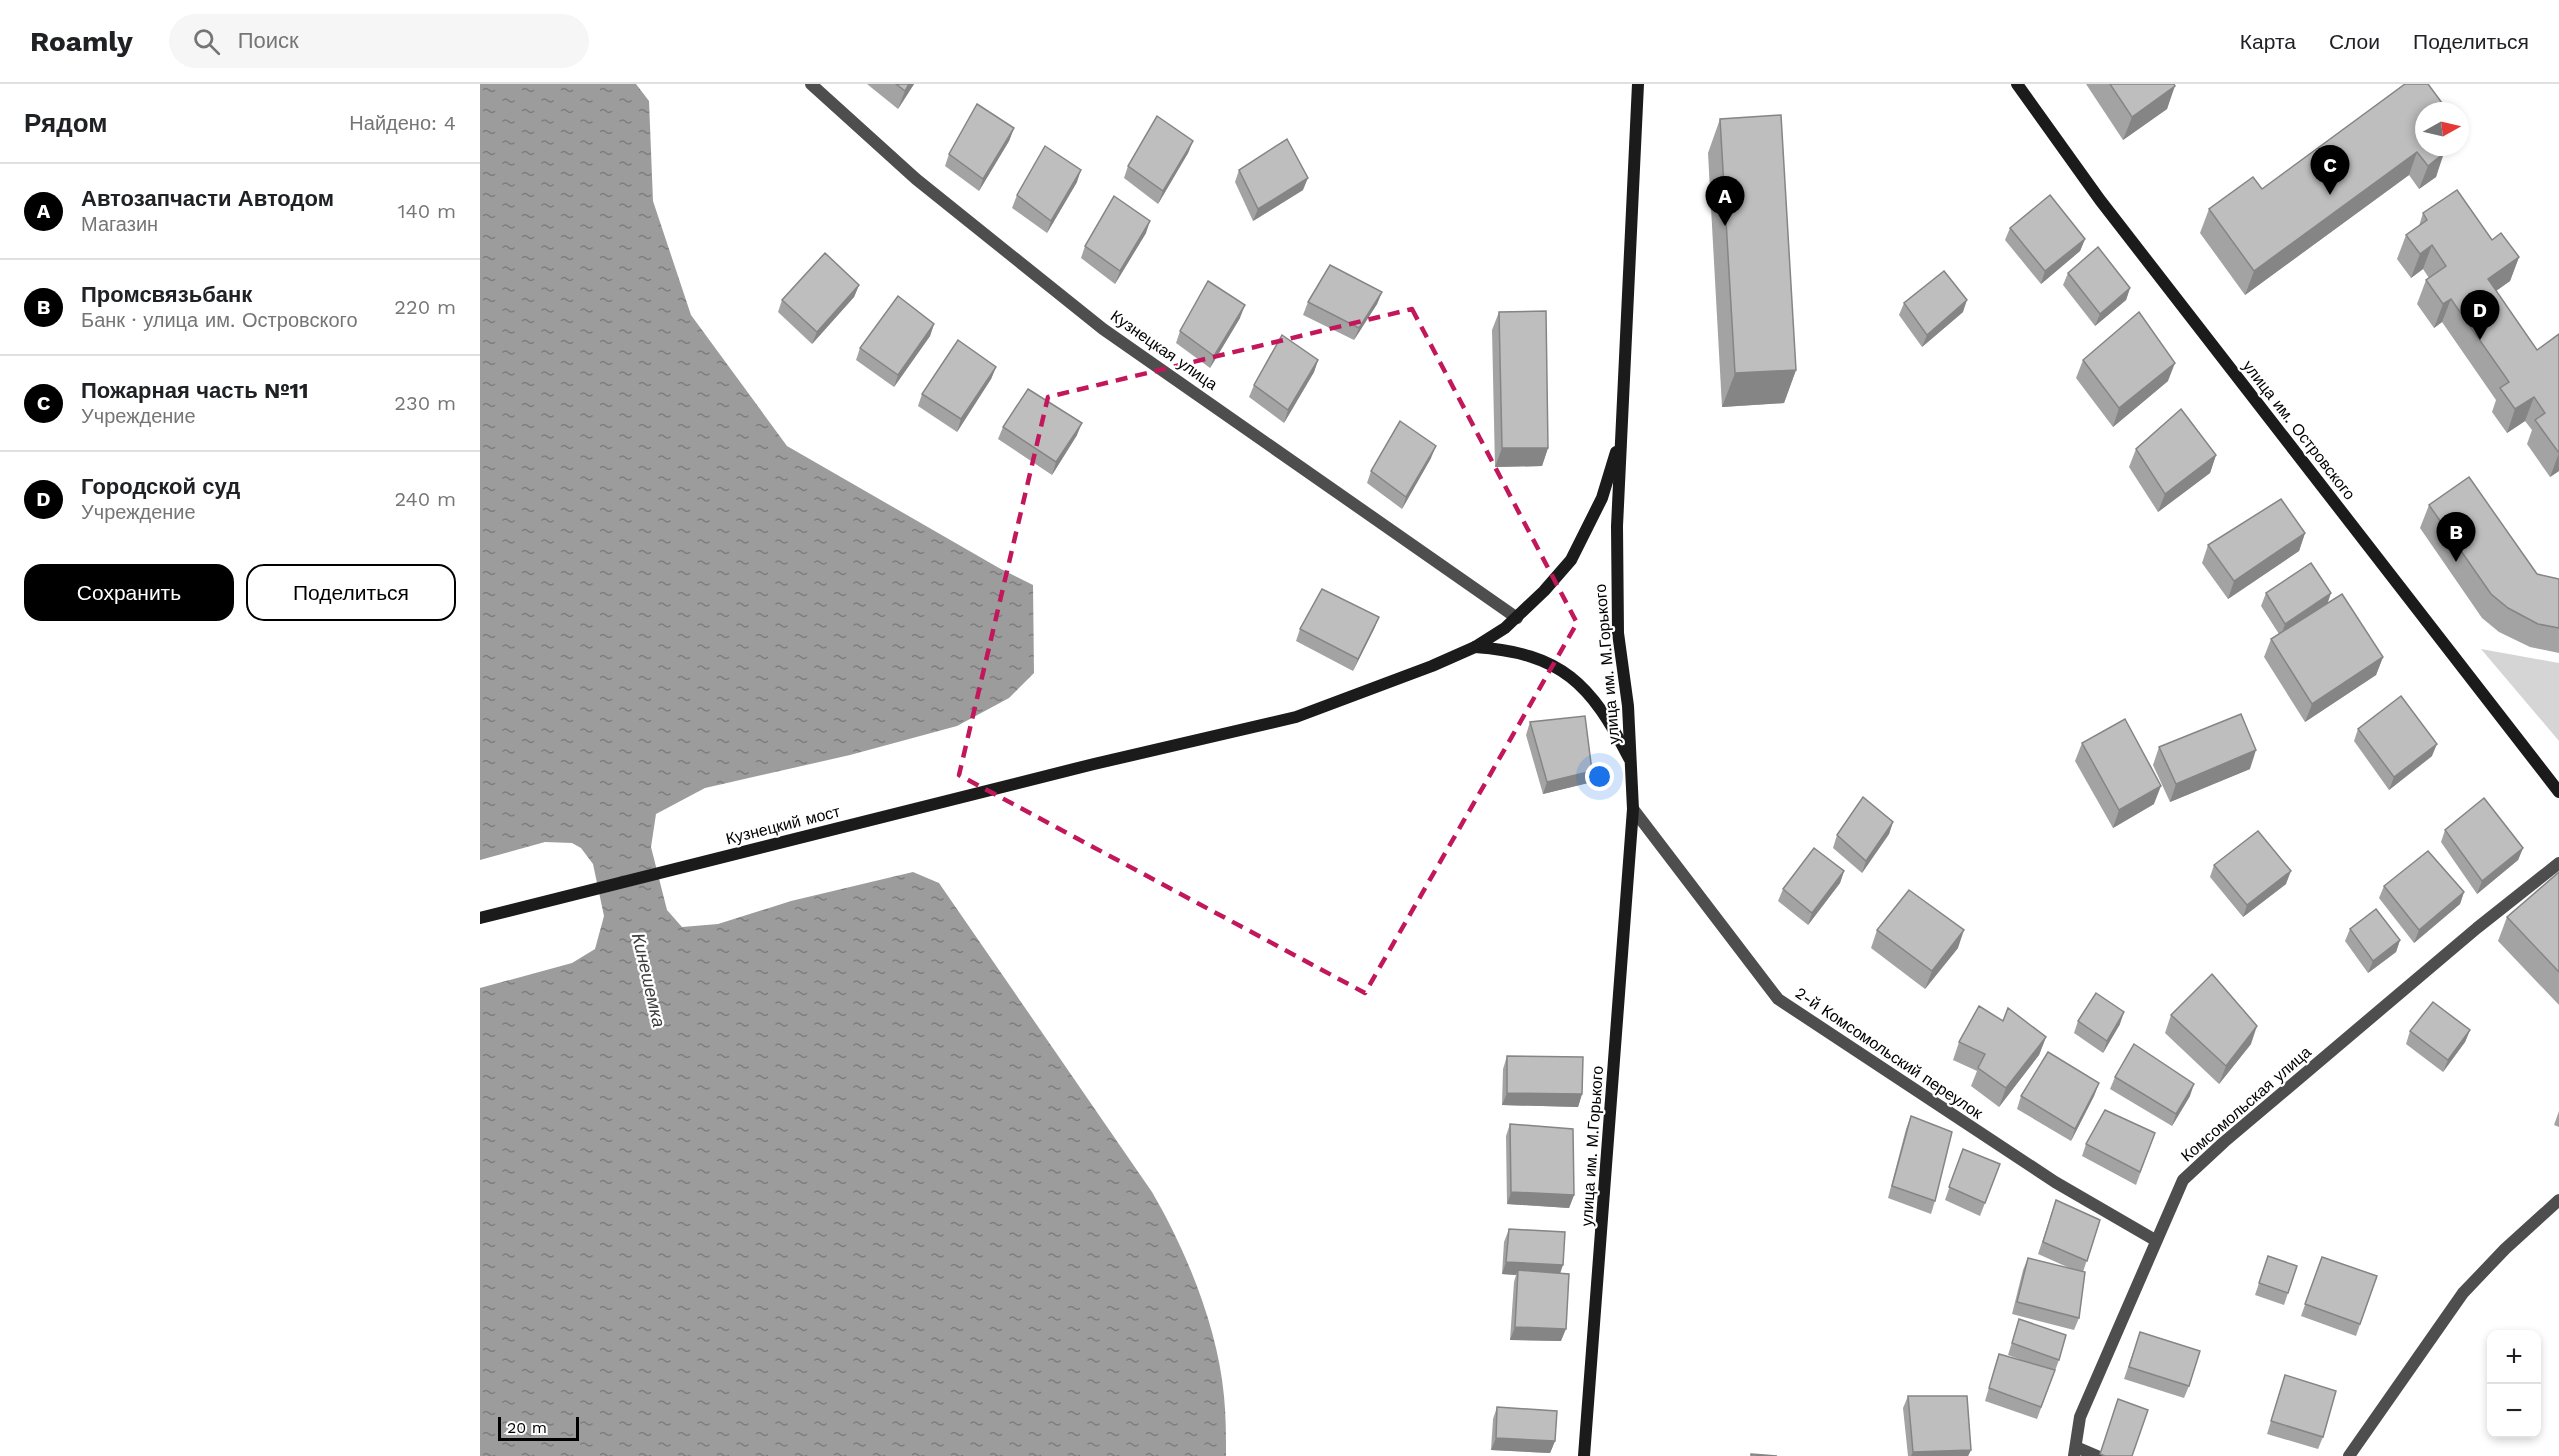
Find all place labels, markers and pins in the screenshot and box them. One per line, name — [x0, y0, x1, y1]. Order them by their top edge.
pin: C — [2310, 146, 2350, 195]
pin: A — [1706, 176, 1744, 226]
pin: D — [2460, 290, 2500, 340]
pin: B — [2436, 512, 2476, 562]

